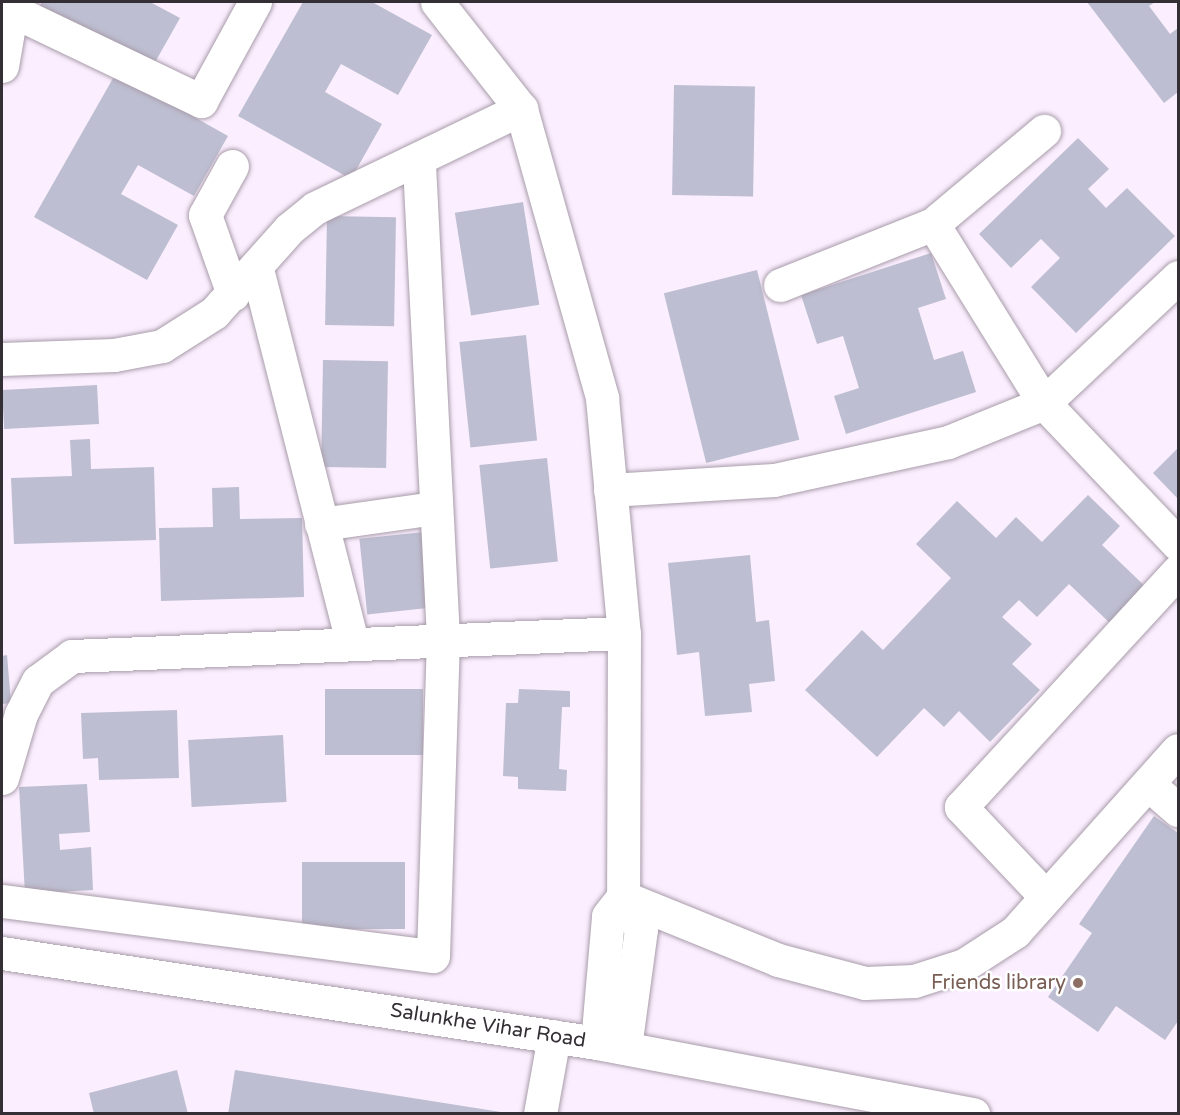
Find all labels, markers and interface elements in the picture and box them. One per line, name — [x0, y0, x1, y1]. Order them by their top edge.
place label: Friends library — [931, 971, 1066, 995]
marker: Friends library — [1071, 976, 1085, 990]
street label: Salunkhe Vihar Road — [388, 999, 588, 1053]

